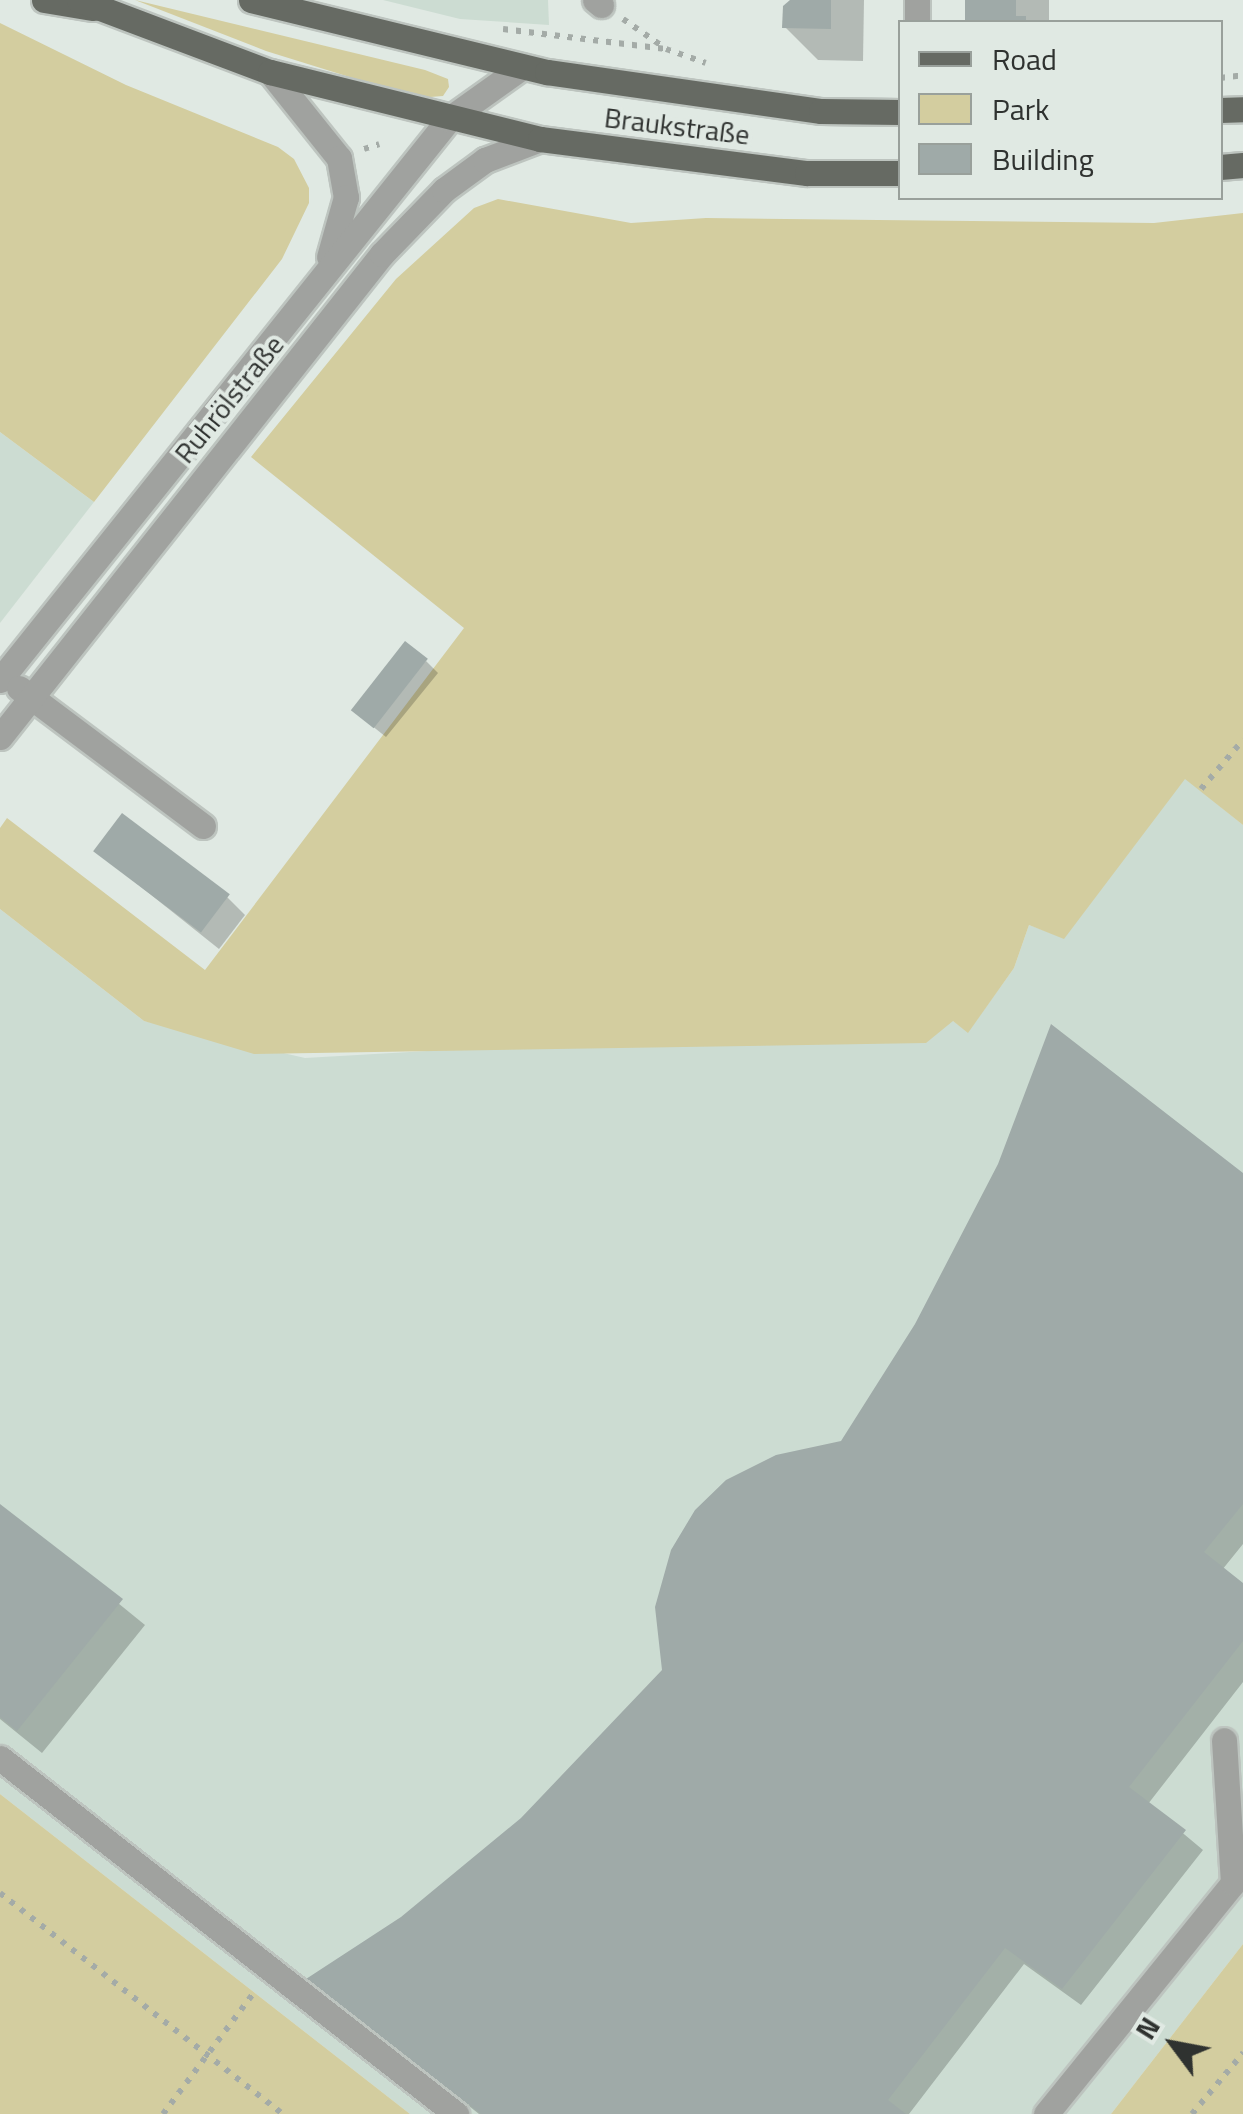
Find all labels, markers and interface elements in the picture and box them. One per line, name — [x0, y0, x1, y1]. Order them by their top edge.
legend — [898, 20, 1223, 200]
text: Road — [992, 36, 1057, 82]
text: Park — [992, 86, 1049, 132]
street label: Braukstraße — [602, 100, 752, 152]
text: Building — [992, 136, 1094, 182]
street label: Ruhrölstraße — [167, 328, 291, 470]
north arrow — [1123, 1994, 1223, 2094]
text: N — [1124, 2008, 1171, 2047]

